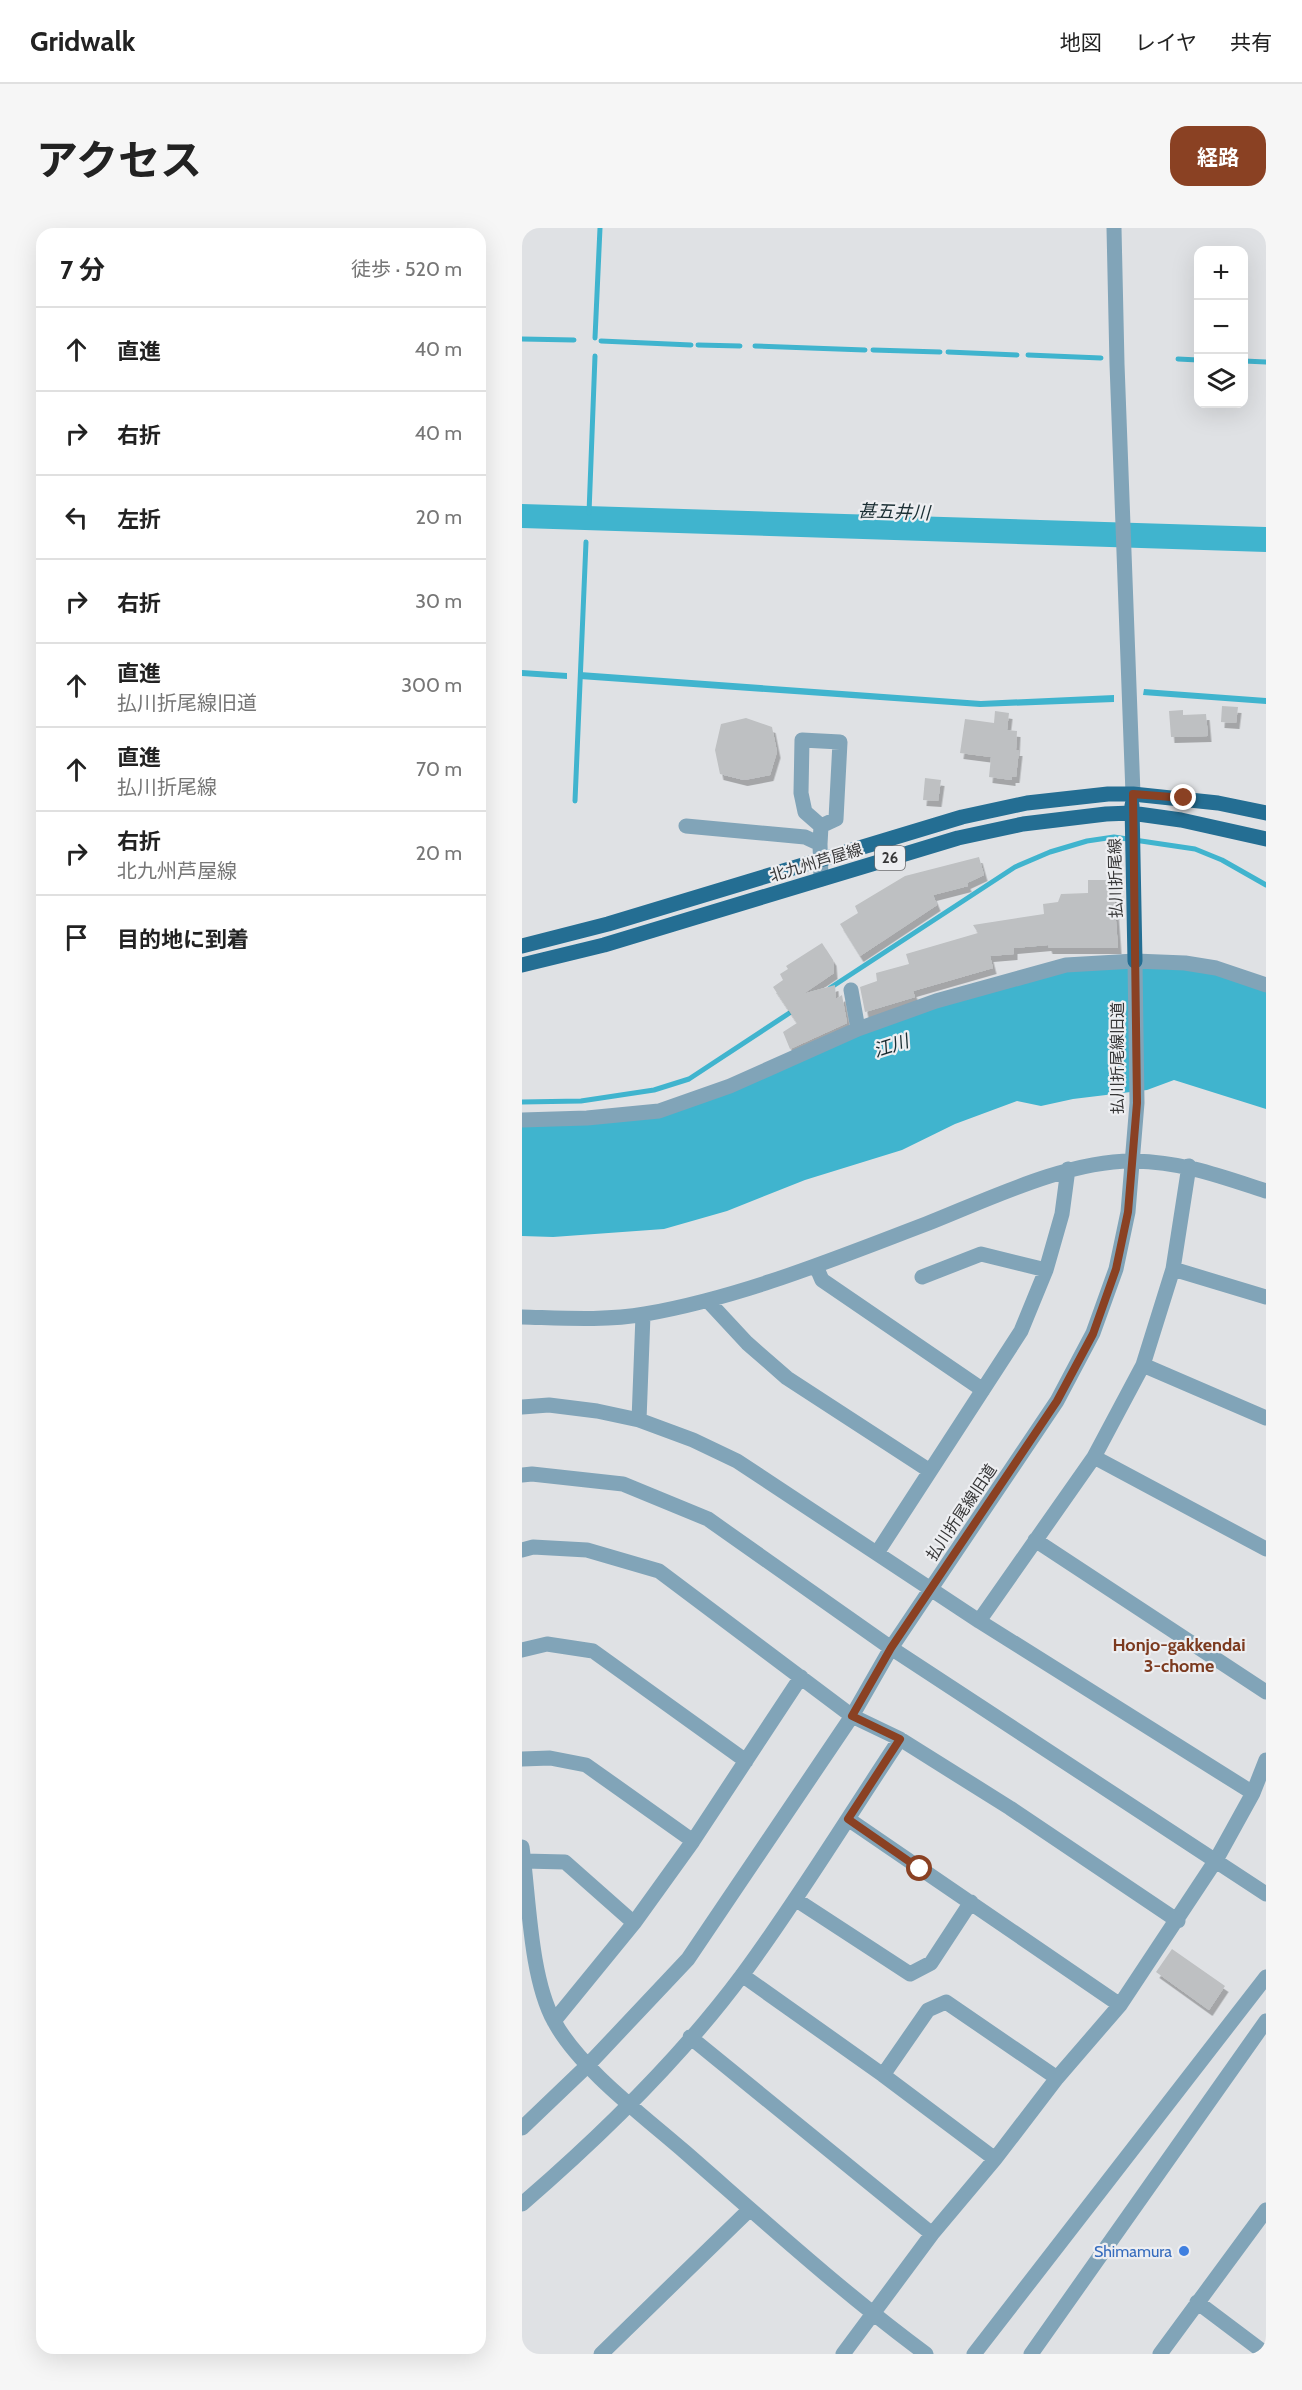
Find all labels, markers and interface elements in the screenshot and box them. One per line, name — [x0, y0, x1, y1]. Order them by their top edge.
text: Gridwalk — [30, 24, 135, 58]
text: 地図 — [1060, 30, 1102, 55]
text: レイヤ — [1135, 30, 1197, 55]
text: 共有 — [1230, 30, 1272, 55]
button: 経路 — [1170, 126, 1266, 186]
text: アクセス — [36, 134, 202, 186]
map controls — [1194, 246, 1248, 408]
button: + — [1194, 246, 1248, 300]
text: 7 分 — [60, 254, 105, 286]
text: 徒歩 · 520 m — [351, 257, 462, 281]
button: − — [1194, 300, 1248, 354]
icon: ahead — [60, 333, 93, 366]
text: 40 m — [414, 337, 462, 361]
text: 直進 — [117, 338, 161, 365]
button: layers — [1194, 354, 1248, 408]
icon: right — [60, 417, 93, 450]
text: 40 m — [414, 421, 462, 445]
text: 右折 — [117, 422, 161, 449]
water label: 甚五井川 — [858, 500, 932, 524]
icon: left — [60, 501, 93, 534]
text: 20 m — [416, 505, 462, 529]
text: 左折 — [117, 506, 161, 533]
icon: right — [60, 585, 93, 618]
text: 30 m — [415, 589, 462, 613]
text: 右折 — [117, 590, 161, 617]
text: 直進 — [117, 660, 161, 687]
icon: ahead — [60, 669, 93, 702]
text: 300 m — [401, 673, 462, 697]
text: 払川折尾線旧道 — [117, 691, 257, 715]
text: 直進 — [117, 744, 161, 771]
icon: ahead — [60, 753, 93, 786]
text: 70 m — [416, 757, 462, 781]
text: 払川折尾線 — [117, 775, 217, 799]
route end — [1170, 784, 1196, 810]
text: 右折 — [117, 828, 161, 855]
icon: right — [60, 837, 93, 870]
street label: 払川折尾線 — [1105, 838, 1126, 918]
street label: 北九州芦屋線 — [767, 839, 865, 886]
text: 20 m — [416, 841, 462, 865]
road number: 26 — [875, 846, 905, 870]
text: 北九州芦屋線 — [117, 859, 237, 883]
icon: arrive — [60, 921, 93, 954]
text: 目的地に到着 — [117, 926, 249, 953]
street label: 払川折尾線旧道 — [1108, 1002, 1127, 1114]
water label: 江川 — [870, 1029, 913, 1062]
street label: 払川折尾線旧道 — [922, 1461, 1001, 1564]
district label: Honjo-gakkendai 3-chome — [1112, 1634, 1246, 1677]
route start — [906, 1855, 932, 1881]
place label: Shimamura — [1094, 2242, 1172, 2261]
marker: Shimamura — [1177, 2244, 1191, 2258]

